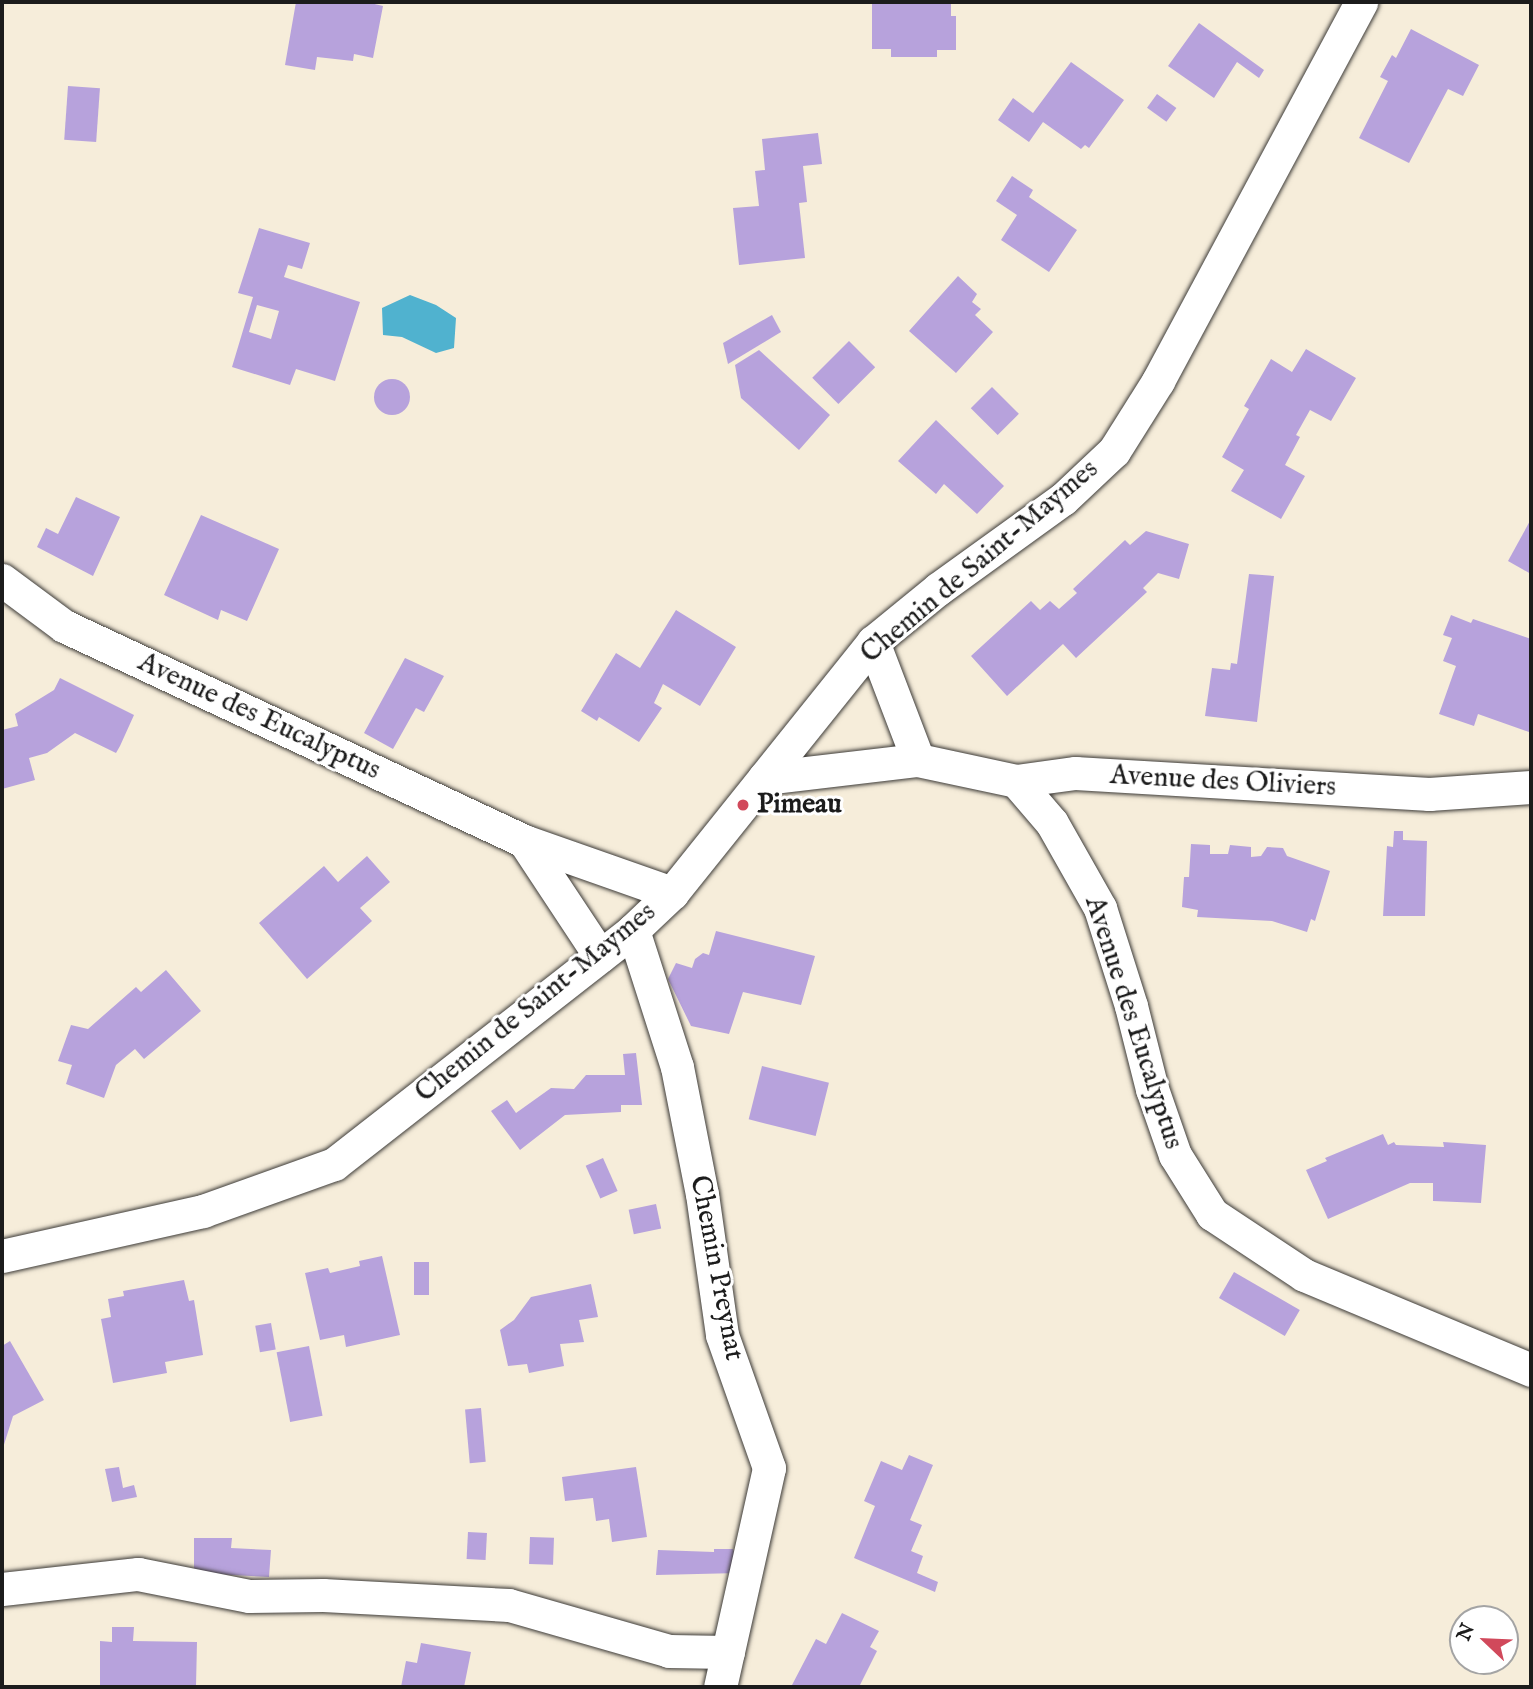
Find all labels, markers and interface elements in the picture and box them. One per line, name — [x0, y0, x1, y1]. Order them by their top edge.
street label: Chemin de Saint-Maymes — [855, 453, 1105, 671]
street label: Avenue des Eucalyptus — [132, 646, 386, 788]
street label: Avenue des Oliviers — [1109, 759, 1337, 805]
place label: Pimeau — [757, 788, 842, 822]
marker: Pimeau — [735, 797, 751, 813]
street label: Avenue des Eucalyptus — [1076, 892, 1190, 1154]
street label: Chemin de Saint-Maymes — [409, 896, 663, 1110]
street label: Chemin Preynat — [682, 1173, 750, 1363]
north arrow — [1449, 1605, 1519, 1675]
text: N — [1452, 1620, 1481, 1645]

